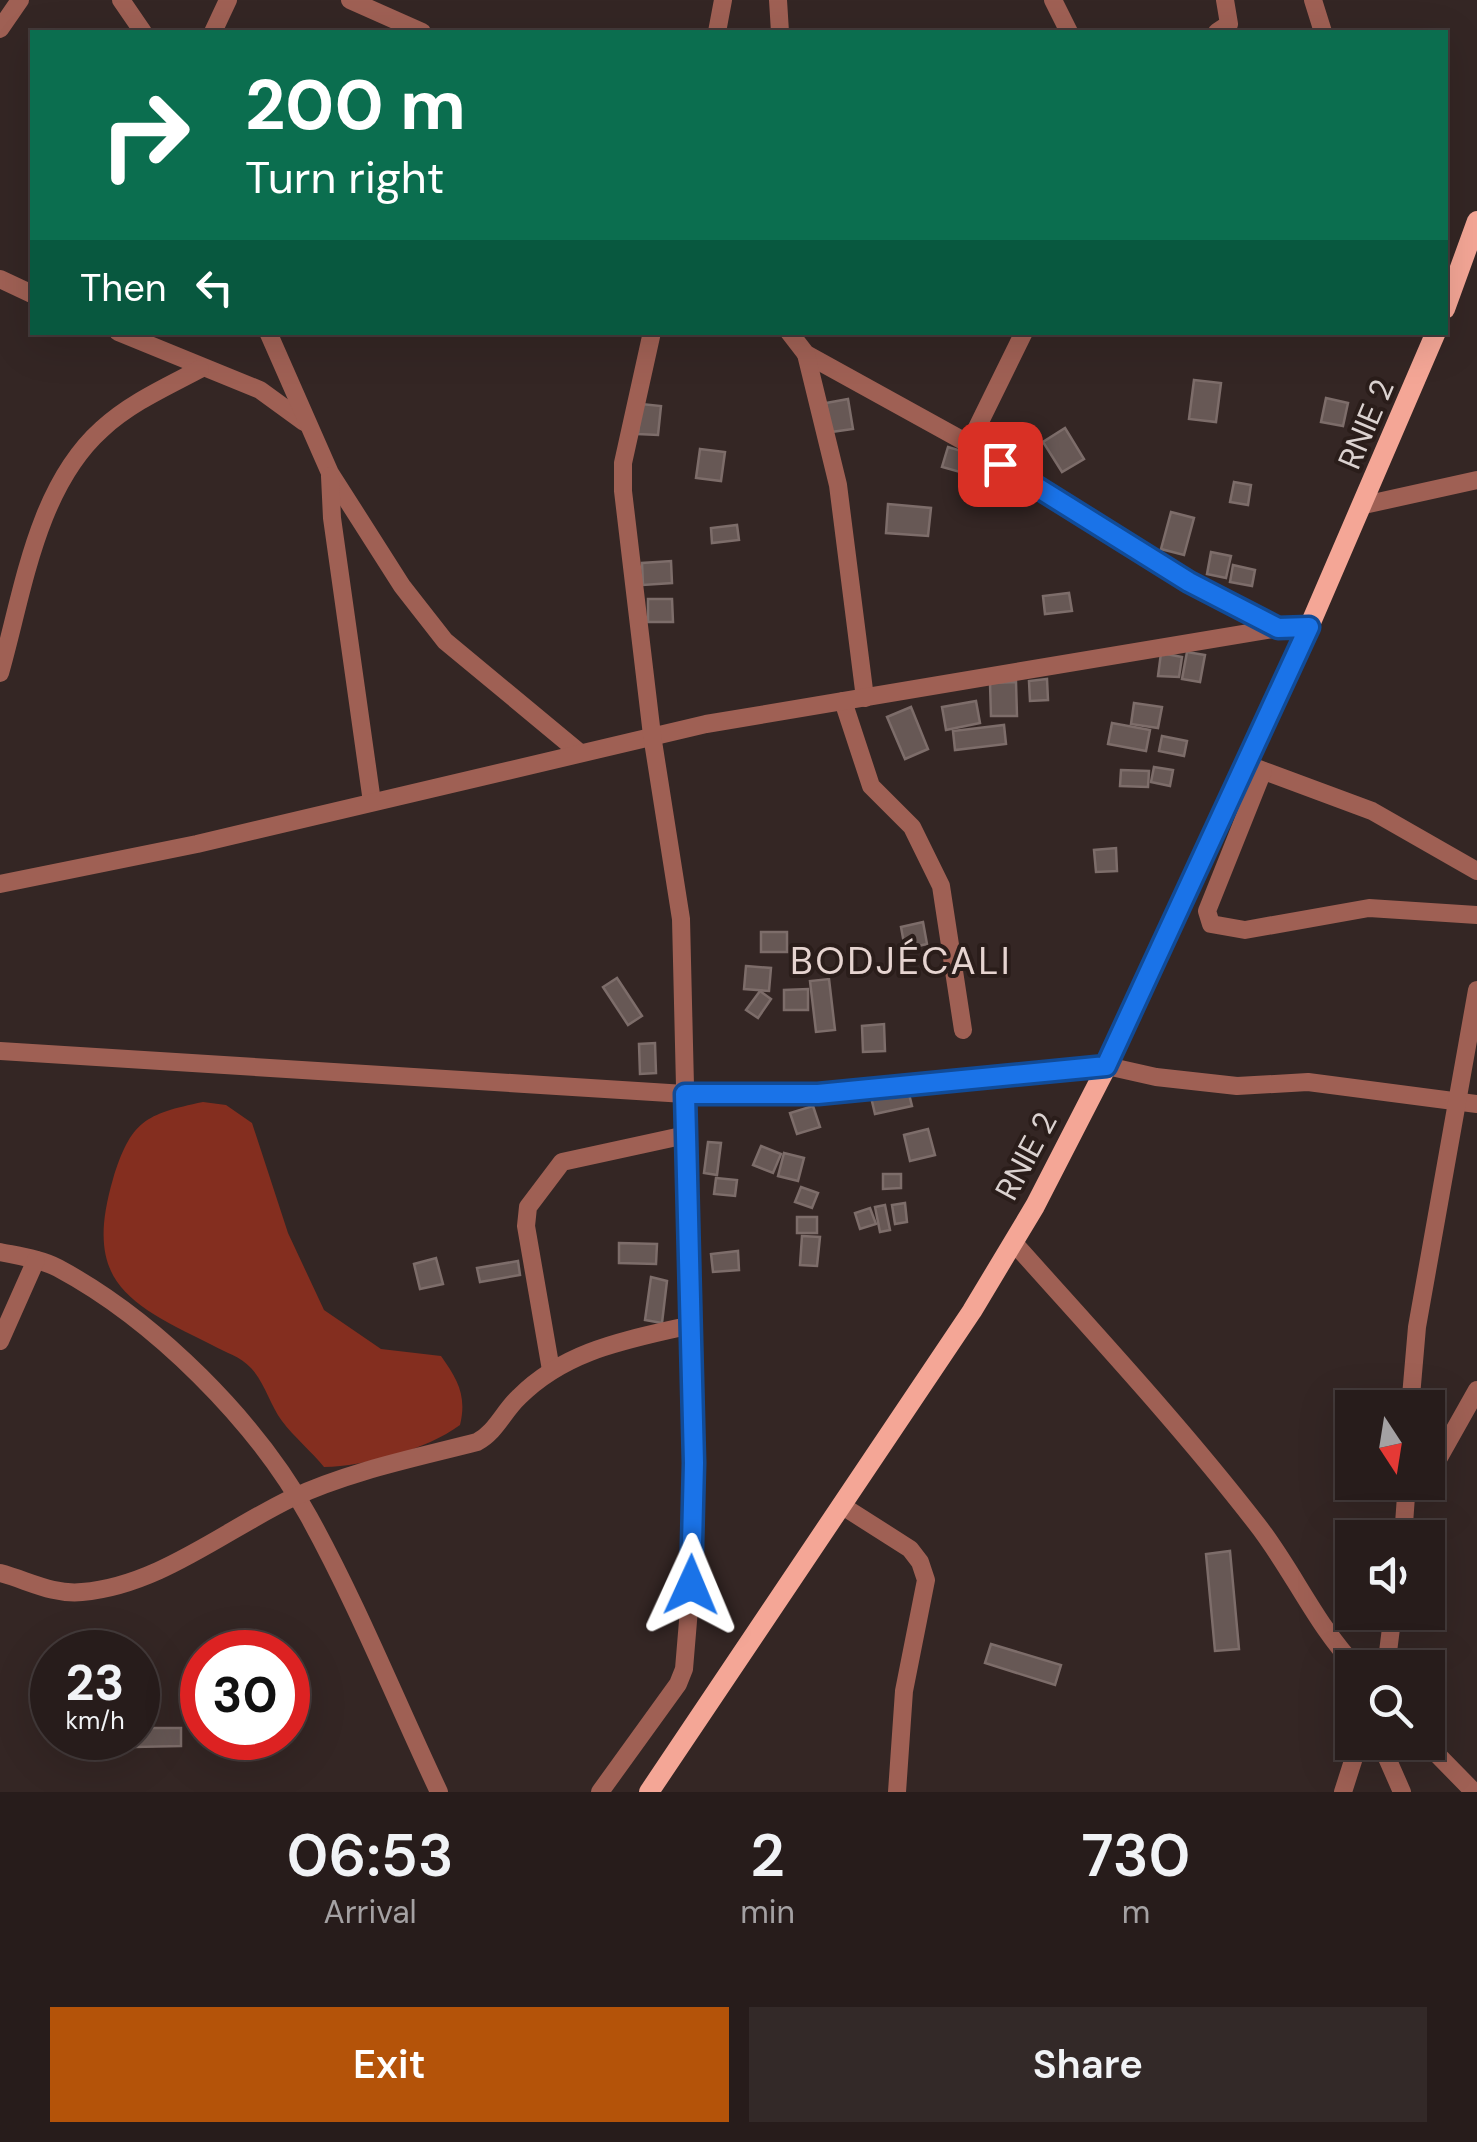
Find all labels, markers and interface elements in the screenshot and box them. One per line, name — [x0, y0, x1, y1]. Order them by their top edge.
text: 200 m — [245, 60, 466, 151]
icon: right — [80, 70, 210, 200]
text: Turn right — [245, 148, 444, 207]
icon: left — [187, 260, 242, 315]
text: Then — [80, 263, 167, 313]
street label: RNIE 2 — [1328, 373, 1404, 475]
pin — [958, 422, 1043, 507]
icon: arrive — [973, 437, 1028, 492]
district label: BODJÉCALI — [790, 936, 1012, 986]
street label: RNIE 2 — [985, 1105, 1067, 1207]
north arrow — [1335, 1390, 1445, 1500]
map controls — [1335, 1390, 1445, 1760]
button: sound — [1335, 1520, 1445, 1630]
position arrow — [639, 1533, 743, 1637]
speed limit sign: 30 — [180, 1630, 310, 1760]
text: 23 — [66, 1650, 125, 1716]
button: search — [1335, 1650, 1445, 1760]
text: km/h — [65, 1704, 125, 1737]
text: 06:53 — [287, 1816, 454, 1895]
text: 2 — [750, 1816, 785, 1895]
text: 730 — [1081, 1816, 1190, 1895]
text: Arrival — [324, 1891, 417, 1933]
text: min — [740, 1891, 795, 1933]
text: m — [1122, 1891, 1150, 1933]
button: Exit — [50, 2007, 729, 2122]
button: Share — [749, 2007, 1427, 2122]

